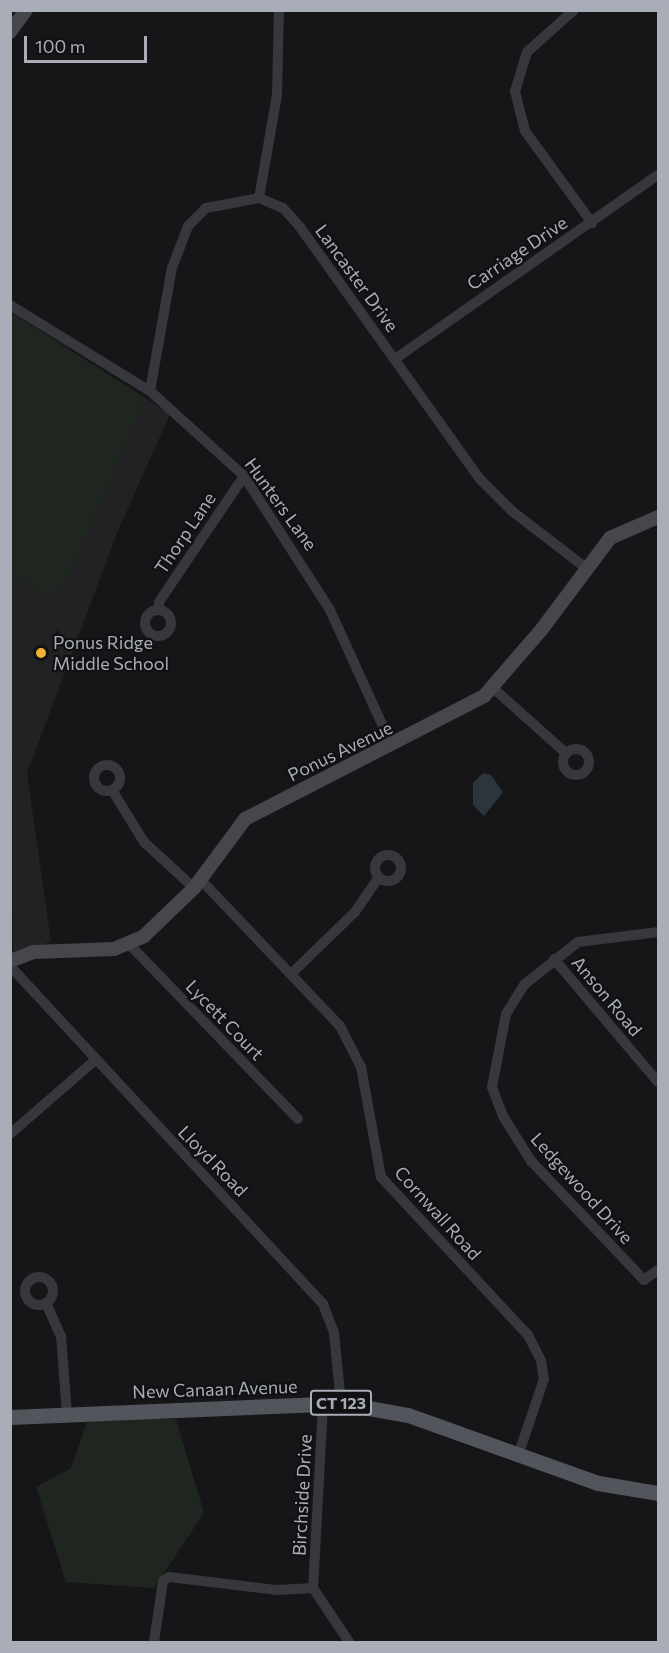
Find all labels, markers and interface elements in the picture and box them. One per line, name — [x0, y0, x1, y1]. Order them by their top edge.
scale bar — [27, 24, 150, 62]
text: 100 m — [35, 35, 85, 57]
street label: Carriage Drive — [463, 212, 571, 294]
street label: Lancaster Drive — [311, 220, 403, 336]
street label: Hunters Lane — [240, 454, 322, 554]
street label: Thorp Lane — [150, 488, 220, 578]
place label: Ponus Ridge Middle School — [53, 632, 169, 674]
marker: Ponus Ridge Middle School — [34, 646, 48, 660]
street label: Ponus Avenue — [284, 716, 396, 786]
street label: Anson Road — [567, 952, 647, 1040]
street label: Lycett Court — [181, 975, 269, 1065]
street label: Lloyd Road — [174, 1121, 252, 1201]
street label: Ledgewood Drive — [526, 1128, 638, 1248]
street label: Cornwall Road — [390, 1162, 486, 1264]
street label: New Canaan Avenue — [132, 1375, 298, 1403]
road number: CT 123 — [310, 1390, 372, 1416]
street label: Birchside Drive — [288, 1434, 316, 1556]

